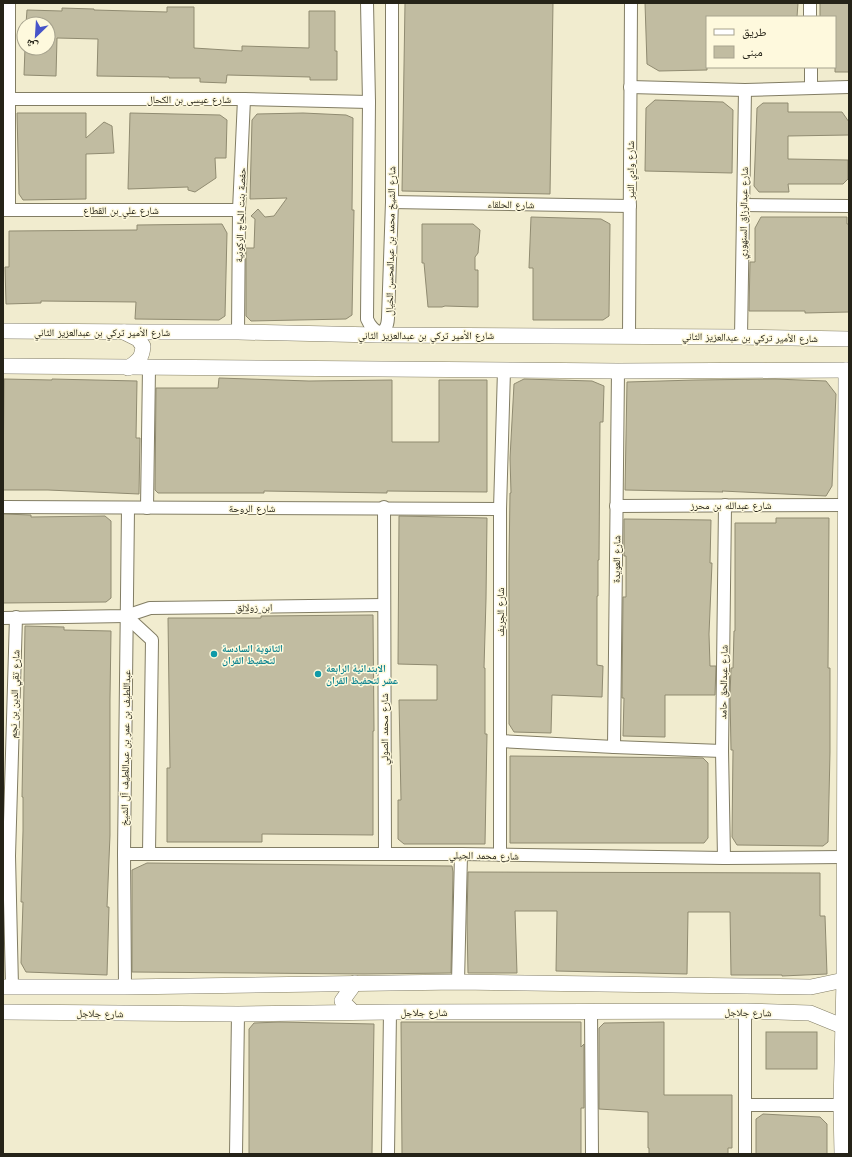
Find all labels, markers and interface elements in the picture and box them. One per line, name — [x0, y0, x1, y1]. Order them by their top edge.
north arrow — [16, 16, 56, 56]
legend — [706, 16, 836, 68]
text: طريق — [742, 25, 767, 39]
text: ش — [24, 35, 40, 53]
text: مبنى — [742, 45, 763, 59]
street label: شارع عيسى بن الكحال — [147, 94, 232, 106]
street label: شارع وادي النير — [625, 140, 639, 200]
street label: شارع الشيخ محمد بن عبدالمحسن الخيال — [384, 166, 398, 316]
street label: شارع عبدالرزاق السنهوري — [737, 166, 752, 259]
street label: حفصة بنت الحاج الركونية — [233, 167, 249, 263]
street label: شارع الحلقاء — [487, 199, 535, 211]
street label: شارع علي بن القطاع — [83, 205, 159, 219]
street label: شارع الأمير تركي بن عبدالعزيز الثاني — [34, 327, 170, 341]
street label: شارع الأمير تركي بن عبدالعزيز الثاني — [358, 330, 494, 344]
street label: شارع الأمير تركي بن عبدالعزيز الثاني — [682, 331, 819, 347]
street label: شارع عبدالله بن محرز — [689, 500, 772, 512]
street label: شارع الروحة — [229, 503, 276, 515]
street label: شارع العويدة — [611, 535, 623, 583]
street label: شارع الجريف — [495, 587, 507, 637]
street label: ابن زولالق — [236, 602, 272, 614]
place label: الثانوية السادسة لتحفيظ القران — [222, 643, 283, 667]
street label: شارع عبدالحق حامد — [717, 644, 731, 719]
street label: شارع تقي الدين بن نجم — [7, 649, 24, 739]
marker: الثانوية السادسة لتحفيظ القران — [209, 649, 219, 659]
place label: الابتدائية الرابعة عشر لتحفيظ القران — [326, 663, 398, 687]
marker: الابتدائية الرابعة عشر لتحفيظ القران — [313, 669, 323, 679]
street label: عبداللطيف بن عمر بن عبداللطيف آل الشيخ — [119, 670, 133, 826]
street label: شارع محمد الصولي — [379, 693, 393, 765]
street label: شارع محمد الجيلي — [449, 849, 520, 864]
street label: شارع جلاجل — [400, 1007, 448, 1019]
street label: شارع جلاجل — [724, 1007, 772, 1019]
street label: شارع جلاجل — [76, 1008, 124, 1020]

